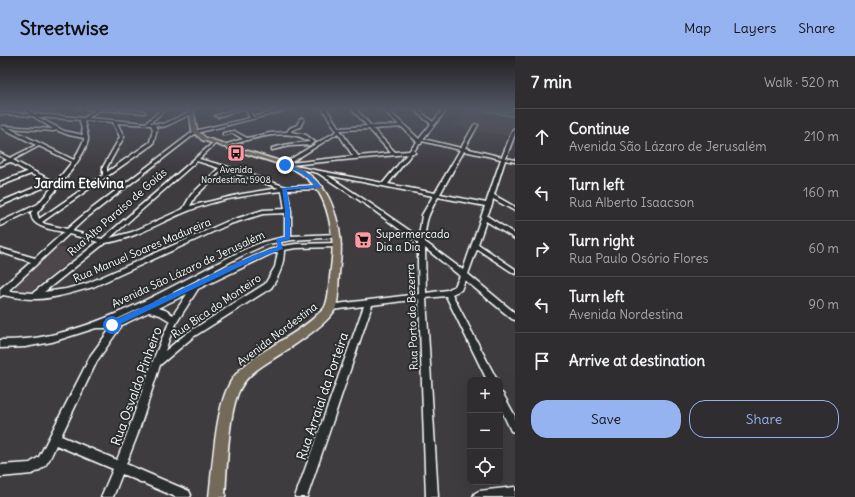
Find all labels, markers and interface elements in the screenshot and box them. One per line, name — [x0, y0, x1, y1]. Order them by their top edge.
text: Streetwise — [20, 16, 109, 40]
text: Map — [684, 19, 711, 37]
text: Layers — [733, 19, 776, 37]
text: Share — [798, 19, 835, 37]
text: 7 min — [531, 71, 572, 93]
text: Walk · 520 m — [764, 74, 839, 91]
text: Continue — [569, 119, 630, 138]
icon: ahead — [531, 126, 553, 148]
text: 210 m — [804, 128, 839, 145]
text: Avenida São Lázaro de Jerusalém — [569, 138, 767, 155]
bus stop icon: Avenida Nordestina, 5908 — [226, 143, 246, 163]
route end — [276, 156, 294, 174]
place label: Avenida Nordestina, 5908 — [201, 164, 271, 185]
street label: Rua Alto Paraíso de Goiás — [65, 165, 169, 259]
district label: Jardim Etelvina — [34, 175, 125, 192]
text: Turn left — [569, 175, 624, 194]
icon: left — [531, 182, 553, 204]
text: 160 m — [803, 184, 839, 201]
text: Rua Alberto Isaacson — [569, 194, 694, 211]
street label: Rua Manuel Soares Madureira — [71, 215, 213, 285]
street label: Avenida São Lázaro de Jerusalém — [109, 227, 267, 311]
place label: Supermercado Dia a Dia — [376, 227, 450, 254]
supermarket icon: Supermercado Dia a Dia — [353, 230, 373, 250]
text: Turn right — [569, 231, 634, 250]
icon: right — [531, 238, 553, 260]
text: 60 m — [808, 240, 839, 257]
text: Rua Paulo Osório Flores — [569, 250, 708, 267]
street label: Rua Porto do Bezerra — [403, 264, 421, 370]
street label: Rua Bica do Monteiro — [168, 271, 264, 341]
text: Turn left — [569, 287, 624, 306]
icon: left — [531, 294, 553, 316]
text: 90 m — [808, 296, 839, 313]
street label: Avenida Nordestina — [234, 299, 320, 369]
text: Avenida Nordestina — [569, 306, 683, 323]
route start — [103, 316, 121, 334]
street label: Rua Osvaldo Pinheiro — [107, 325, 166, 448]
street label: Rua Arraial da Porteira — [293, 330, 352, 462]
icon: arrive — [531, 350, 553, 372]
text: Arrive at destination — [569, 351, 705, 370]
map controls — [467, 377, 503, 485]
button: + — [467, 377, 503, 413]
button: Save — [531, 400, 681, 438]
button: Share — [689, 400, 839, 438]
button: − — [467, 413, 503, 449]
button: locate — [467, 449, 503, 485]

